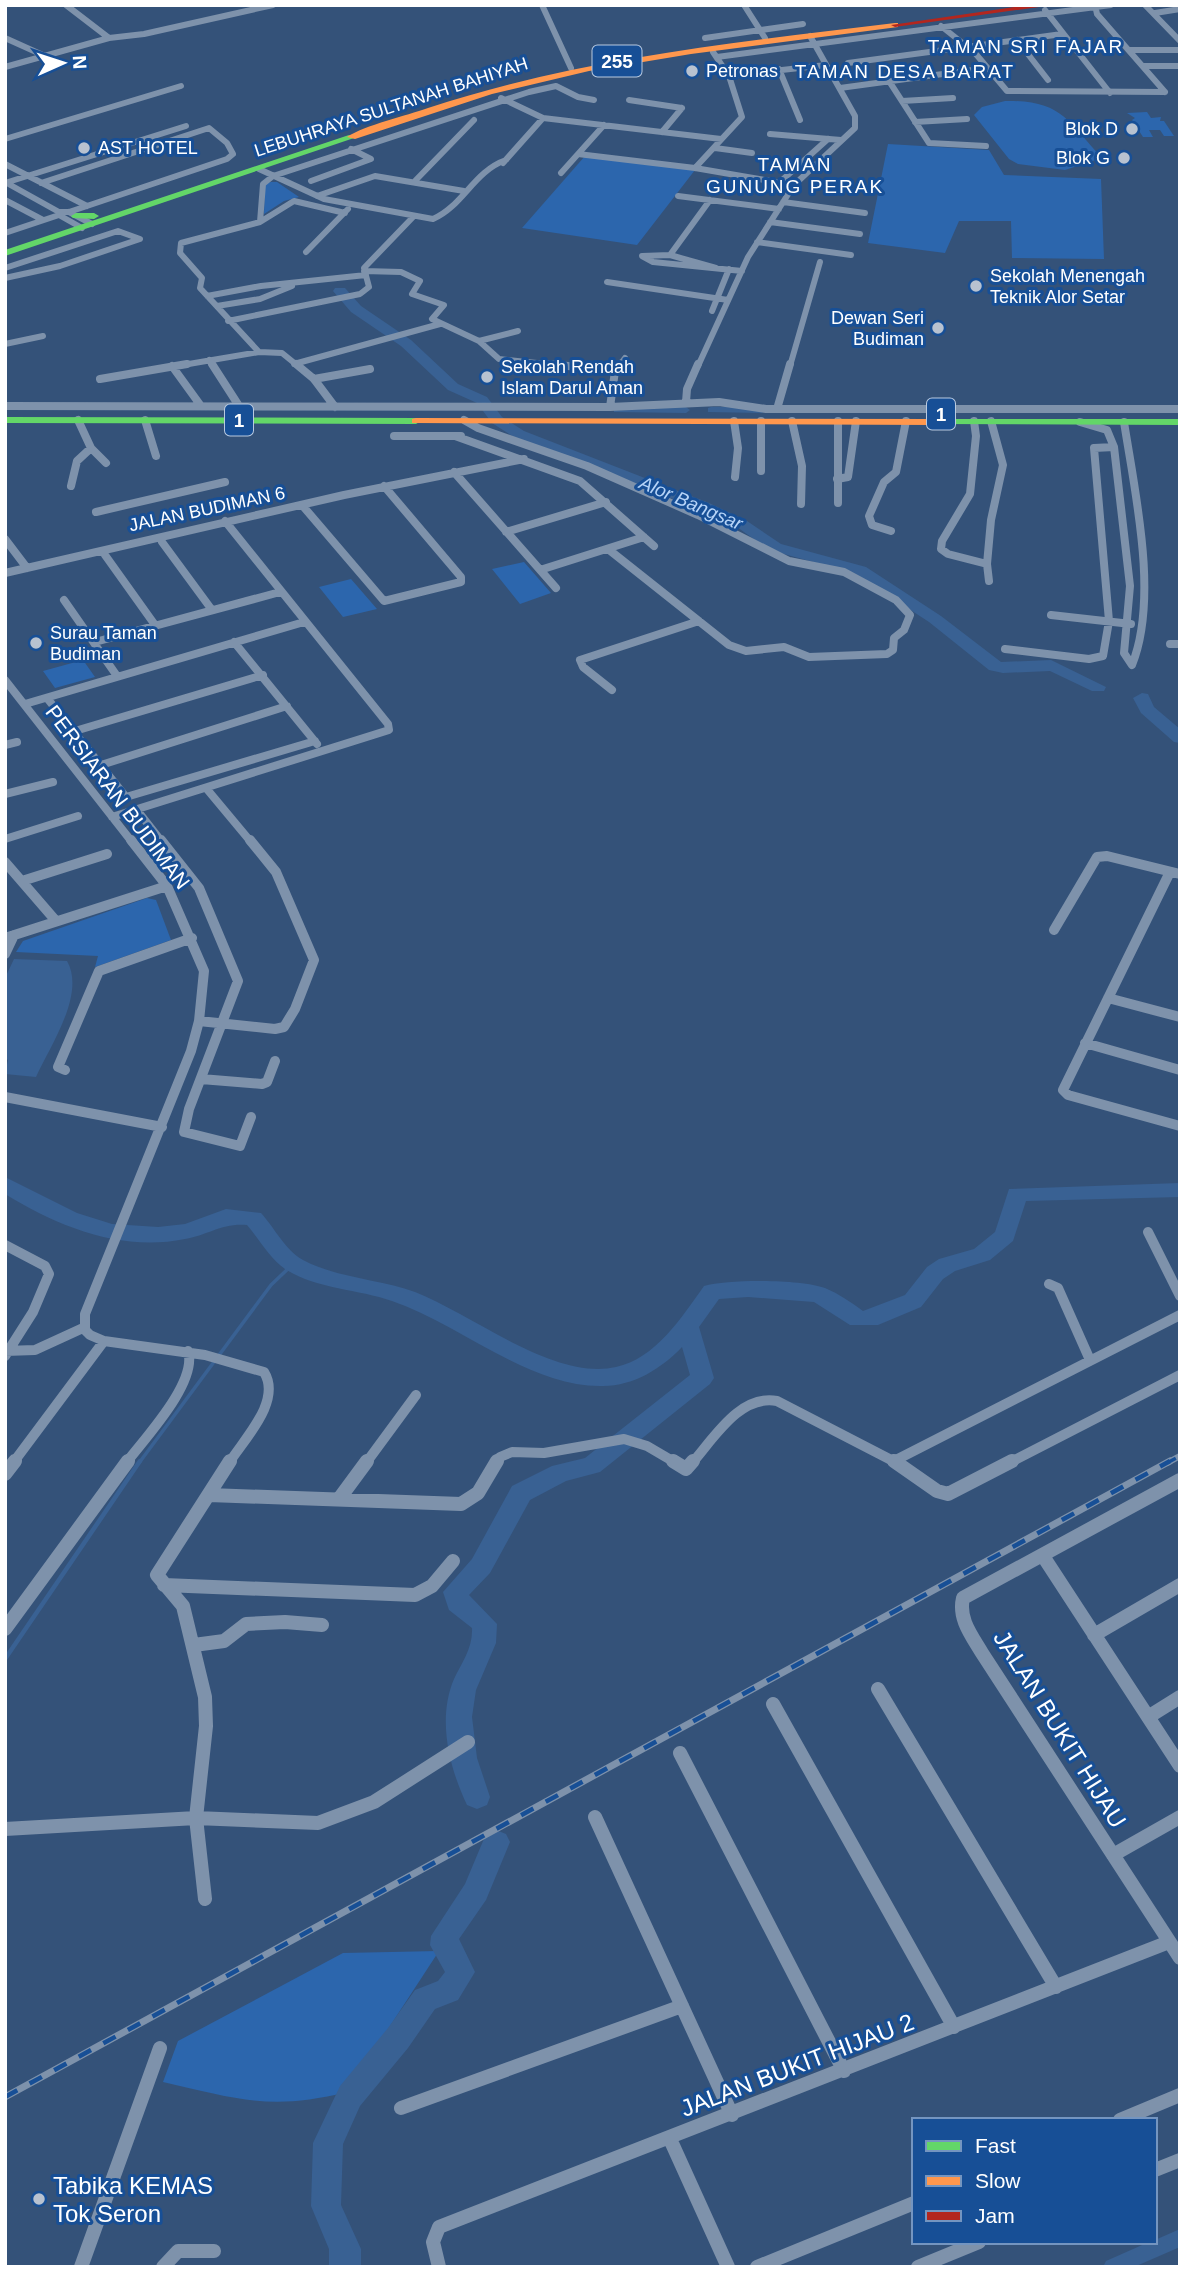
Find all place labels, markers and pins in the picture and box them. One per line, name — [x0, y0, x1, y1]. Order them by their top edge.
place label: Petronas — [706, 61, 778, 81]
marker: Petronas — [684, 63, 700, 79]
place label: Blok D — [1065, 119, 1118, 139]
marker: Blok D — [1124, 121, 1140, 137]
place label: AST HOTEL — [98, 138, 198, 158]
marker: AST HOTEL — [76, 140, 92, 156]
place label: Blok G — [1056, 148, 1110, 168]
marker: Blok G — [1116, 150, 1132, 166]
place label: Sekolah Menengah Teknik Alor Setar — [990, 266, 1145, 307]
marker: Sekolah Menengah Teknik Alor Setar — [968, 278, 984, 294]
place label: Dewan Seri Budiman — [831, 308, 924, 349]
marker: Dewan Seri Budiman — [930, 320, 946, 336]
place label: Sekolah Rendah Islam Darul Aman — [501, 357, 643, 398]
marker: Sekolah Rendah Islam Darul Aman — [479, 369, 495, 385]
place label: Surau Taman Budiman — [50, 623, 157, 664]
marker: Surau Taman Budiman — [28, 635, 44, 651]
place label: Tabika KEMAS Tok Seron — [53, 2172, 213, 2227]
marker: Tabika KEMAS Tok Seron — [31, 2191, 47, 2207]

